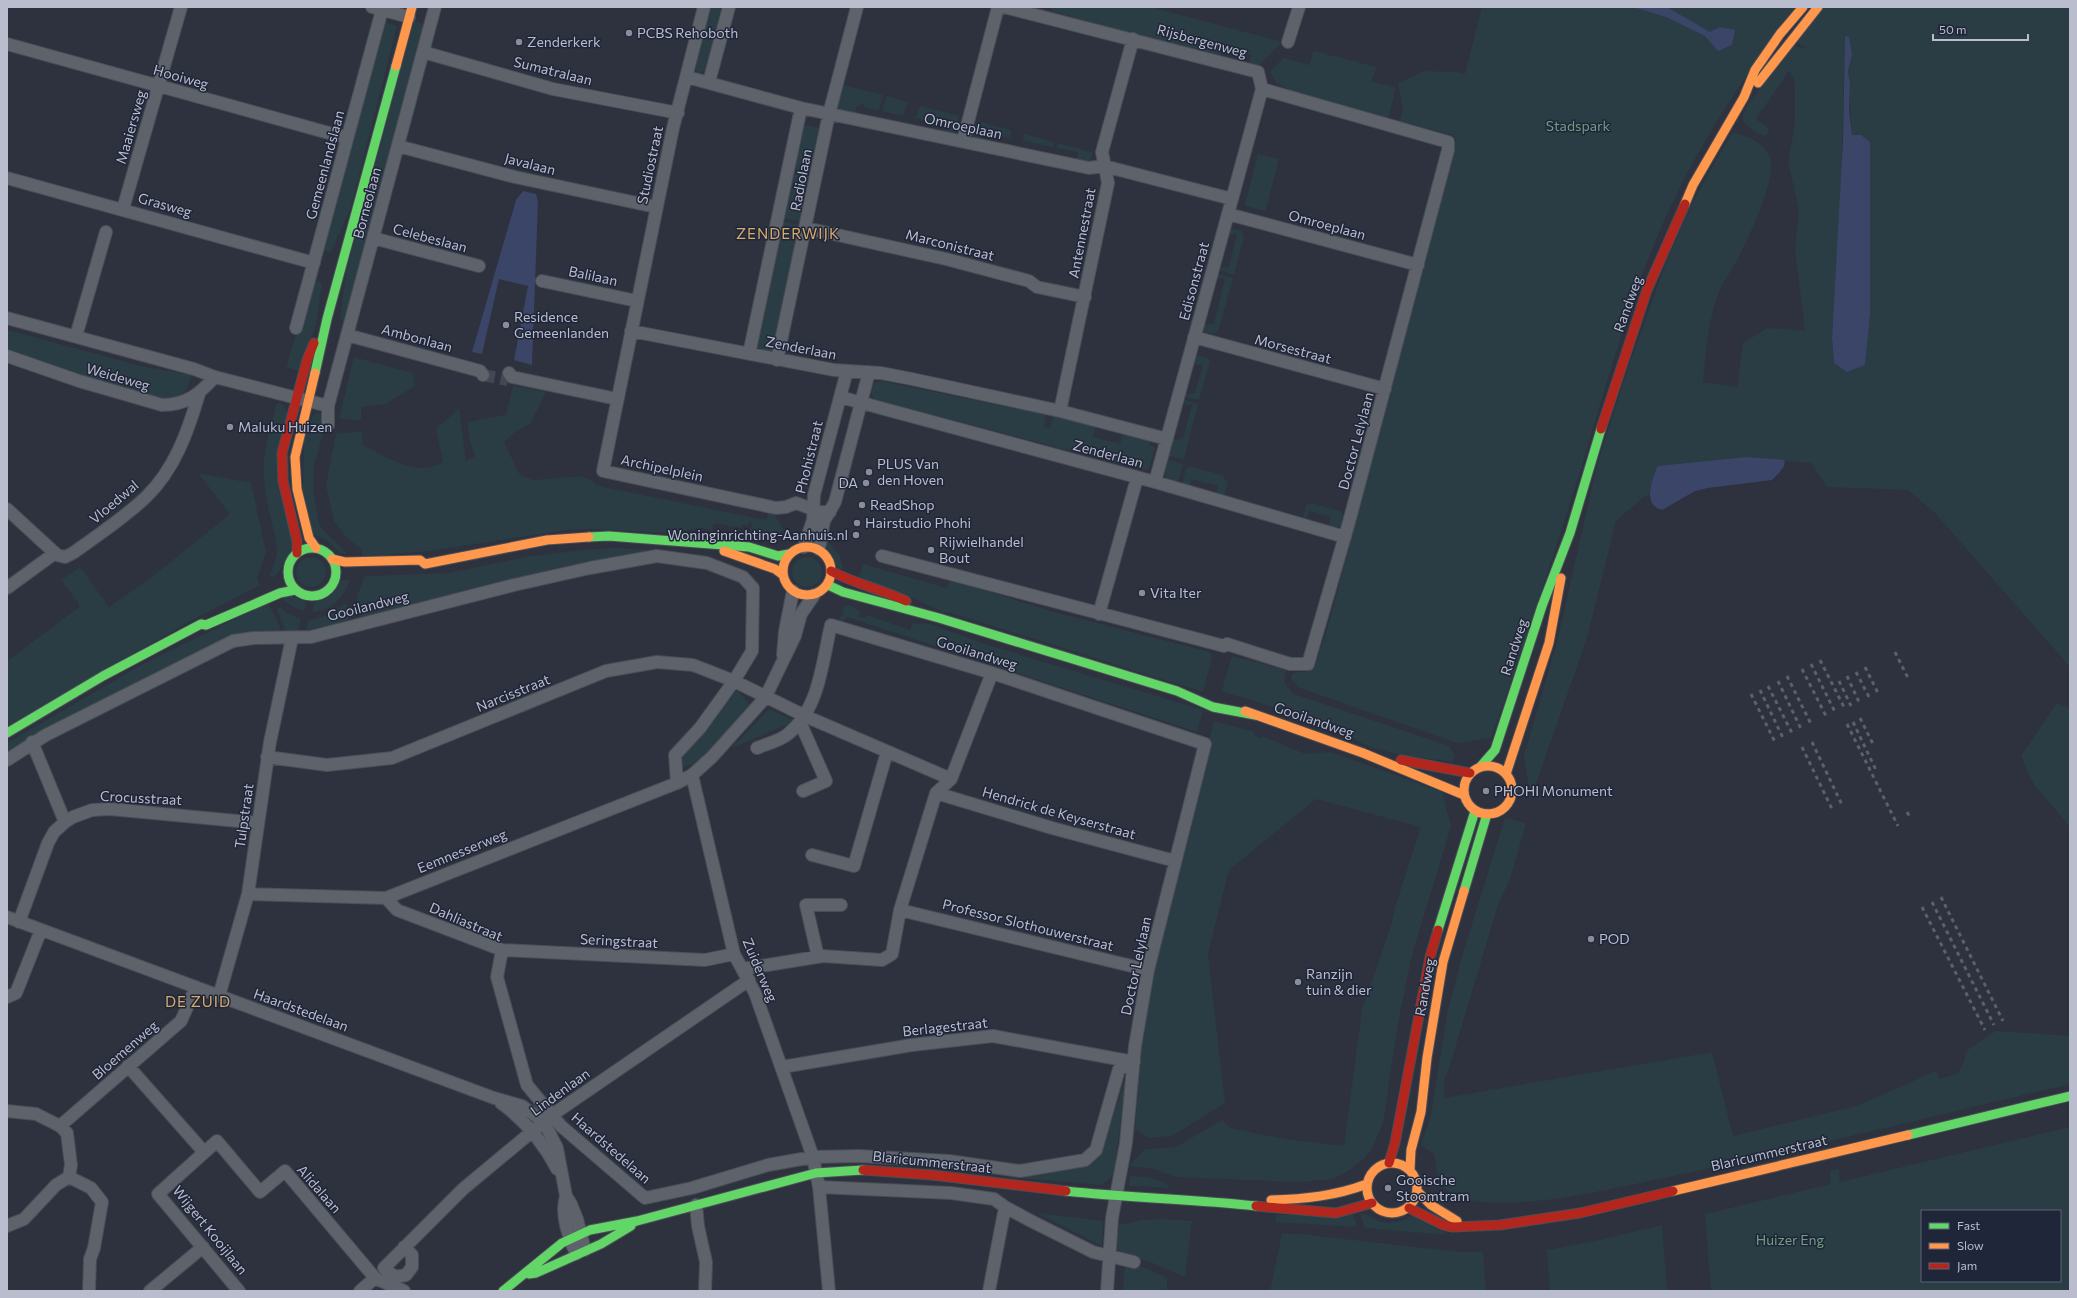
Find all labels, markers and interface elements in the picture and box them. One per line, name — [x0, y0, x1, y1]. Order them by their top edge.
scale bar — [1933, 16, 2028, 42]
street label: Rijsbergenweg — [1155, 20, 1250, 61]
text: 50 m — [1939, 22, 1967, 36]
place label: PCBS Rehoboth — [637, 24, 738, 41]
marker: PCBS Rehoboth — [624, 28, 634, 38]
place label: Zenderkerk — [527, 33, 601, 50]
marker: Zenderkerk — [514, 37, 524, 47]
street label: Sumatralaan — [512, 53, 594, 88]
street label: Hooiweg — [152, 61, 211, 93]
street label: Maaiersweg — [112, 87, 149, 166]
street label: Gemeenlandslaan — [302, 108, 347, 221]
street label: Omroeplaan — [923, 109, 1004, 142]
park label: Stadspark — [1546, 117, 1611, 134]
street label: Studiostraat — [633, 124, 666, 206]
street label: Radiolaan — [786, 147, 815, 212]
street label: Javalaan — [503, 149, 557, 178]
street label: Borneolaan — [349, 165, 384, 240]
street label: Antennestraat — [1064, 186, 1099, 280]
street label: Grasweg — [136, 189, 194, 220]
street label: Omroeplaan — [1287, 206, 1368, 243]
street label: Celebeslaan — [391, 219, 469, 256]
district label: ZENDERWIJK — [736, 224, 840, 242]
street label: Marconistraat — [904, 225, 996, 264]
street label: Edisonstraat — [1175, 239, 1212, 322]
street label: Balilaan — [567, 262, 619, 289]
street label: Randweg — [1610, 273, 1646, 334]
place label: Residence Gemeenlanden — [514, 308, 609, 341]
street label: Ambonlaan — [380, 320, 454, 355]
marker: Residence Gemeenlanden — [501, 320, 511, 330]
street label: Morsestraat — [1253, 330, 1334, 367]
street label: Zenderlaan — [764, 332, 838, 363]
street label: Weideweg — [84, 359, 152, 394]
street label: Doctor Lelylaan — [1334, 390, 1377, 492]
place label: Maluku Huizen — [238, 418, 332, 435]
street label: Phohistraat — [791, 418, 826, 495]
marker: Maluku Huizen — [225, 422, 235, 432]
street label: Zenderlaan — [1071, 436, 1145, 471]
street label: Archipelplein — [619, 451, 705, 485]
place label: PLUS Van den Hoven — [877, 455, 944, 488]
marker: PLUS Van den Hoven — [864, 467, 874, 477]
place label: DA — [838, 474, 858, 491]
street label: Vloedwal — [86, 476, 142, 527]
marker: DA — [861, 478, 871, 488]
place label: ReadShop — [870, 496, 935, 513]
marker: ReadShop — [857, 500, 867, 510]
place label: Hairstudio Phohi — [865, 514, 971, 531]
marker: Hairstudio Phohi — [852, 518, 862, 528]
place label: Woninginrichting-Aanhuis.nl — [668, 526, 848, 543]
marker: Woninginrichting-Aanhuis.nl — [851, 530, 861, 540]
place label: Rijwielhandel Bout — [939, 533, 1024, 566]
marker: Rijwielhandel Bout — [926, 545, 936, 555]
place label: Vita Iter — [1150, 584, 1202, 601]
street label: Gooilandweg — [325, 587, 411, 624]
marker: Vita Iter — [1137, 588, 1147, 598]
street label: Randweg — [1496, 616, 1531, 677]
street label: Gooilandweg — [935, 632, 1020, 673]
street label: Narcisstraat — [473, 670, 552, 715]
street label: Gooilandweg — [1272, 698, 1357, 741]
street label: Tulpstraat — [231, 782, 256, 849]
street label: Hendrick de Keyserstraat — [980, 782, 1138, 843]
place label: PHOHI Monument — [1494, 782, 1613, 799]
marker: PHOHI Monument — [1481, 786, 1491, 796]
street label: Crocusstraat — [99, 787, 183, 808]
street label: Eemnesserweg — [415, 825, 509, 876]
street label: Professor Slothouwerstraat — [941, 895, 1116, 954]
street label: Dahliastraat — [427, 898, 506, 945]
street label: Doctor Lelylaan — [1117, 915, 1154, 1017]
street label: Seringstraat — [579, 930, 659, 951]
place label: POD — [1599, 930, 1630, 947]
marker: POD — [1586, 934, 1596, 944]
street label: Zuiderweg — [739, 935, 782, 1005]
street label: Randweg — [1411, 956, 1438, 1017]
place label: Ranzijn tuin & dier — [1306, 965, 1372, 998]
marker: Ranzijn tuin & dier — [1293, 977, 1303, 987]
street label: Haardstedelaan — [251, 985, 351, 1035]
district label: DE ZUID — [165, 992, 231, 1010]
street label: Berlagestraat — [901, 1014, 989, 1039]
street label: Bloemenweg — [88, 1016, 161, 1083]
street label: Lindenlaan — [527, 1064, 593, 1119]
street label: Haardstedelaan — [568, 1109, 654, 1187]
street label: Blaricummerstraat — [1709, 1131, 1829, 1174]
street label: Blaricummerstraat — [872, 1147, 992, 1176]
street label: Alidalaan — [294, 1161, 345, 1216]
place label: Gooische Stoomtram — [1396, 1171, 1469, 1204]
street label: Wijgert Kooijlaan — [169, 1182, 251, 1278]
marker: Gooische Stoomtram — [1383, 1183, 1393, 1193]
legend — [1921, 1210, 2061, 1282]
text: Fast — [1957, 1218, 1980, 1232]
park label: Huizer Eng — [1756, 1231, 1825, 1248]
text: Slow — [1957, 1238, 1984, 1252]
text: Jam — [1957, 1258, 1977, 1273]

